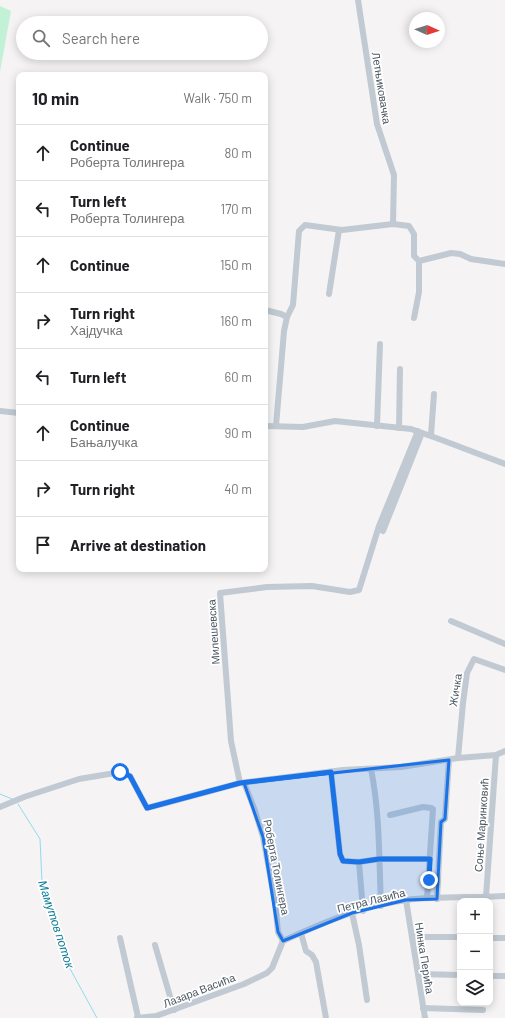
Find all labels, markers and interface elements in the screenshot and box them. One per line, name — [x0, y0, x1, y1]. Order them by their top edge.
north arrow — [409, 12, 445, 48]
search box — [16, 16, 268, 60]
icon: search — [30, 27, 52, 49]
text: Search here — [62, 29, 140, 47]
street label: Летњиковачка — [370, 51, 394, 126]
text: 10 min — [32, 88, 79, 108]
text: Walk · 750 m — [184, 90, 252, 106]
text: Continue — [70, 136, 130, 154]
icon: ahead — [32, 142, 54, 164]
text: 80 m — [225, 145, 252, 161]
text: Роберта Толингера — [70, 154, 184, 170]
text: Turn left — [70, 192, 126, 210]
icon: left — [32, 198, 54, 220]
text: 170 m — [221, 201, 252, 217]
text: Роберта Толингера — [70, 210, 184, 226]
icon: ahead — [32, 254, 54, 276]
text: Continue — [70, 256, 130, 274]
text: 150 m — [220, 257, 252, 273]
text: Turn right — [70, 304, 135, 322]
icon: right — [32, 310, 54, 332]
text: 160 m — [220, 313, 252, 329]
text: Хајдучка — [70, 322, 123, 338]
icon: left — [32, 366, 54, 388]
text: Turn left — [70, 368, 126, 386]
text: 60 m — [225, 369, 252, 385]
text: Continue — [70, 416, 130, 434]
icon: ahead — [32, 422, 54, 444]
text: 90 m — [225, 425, 252, 441]
text: Бањалучка — [70, 434, 138, 450]
icon: right — [32, 478, 54, 500]
text: Turn right — [70, 480, 135, 498]
text: 40 m — [224, 481, 252, 497]
icon: arrive — [32, 534, 54, 556]
text: Arrive at destination — [70, 536, 206, 554]
street label: Милешевска — [204, 598, 222, 665]
street label: Жичка — [446, 672, 464, 707]
route start — [111, 763, 129, 781]
street label: Соње Маринковић — [471, 778, 491, 872]
street label: Роберта Толингера — [261, 818, 293, 917]
route end — [420, 871, 438, 889]
water label: Мамутов поток — [35, 878, 78, 971]
street label: Петра Лазића — [336, 885, 407, 915]
map controls — [457, 898, 493, 1006]
button: + — [457, 898, 493, 934]
street label: Нинка Перића — [413, 921, 437, 995]
button: − — [457, 934, 493, 970]
street label: Лазара Васића — [161, 970, 238, 1010]
button: layers — [457, 970, 493, 1006]

